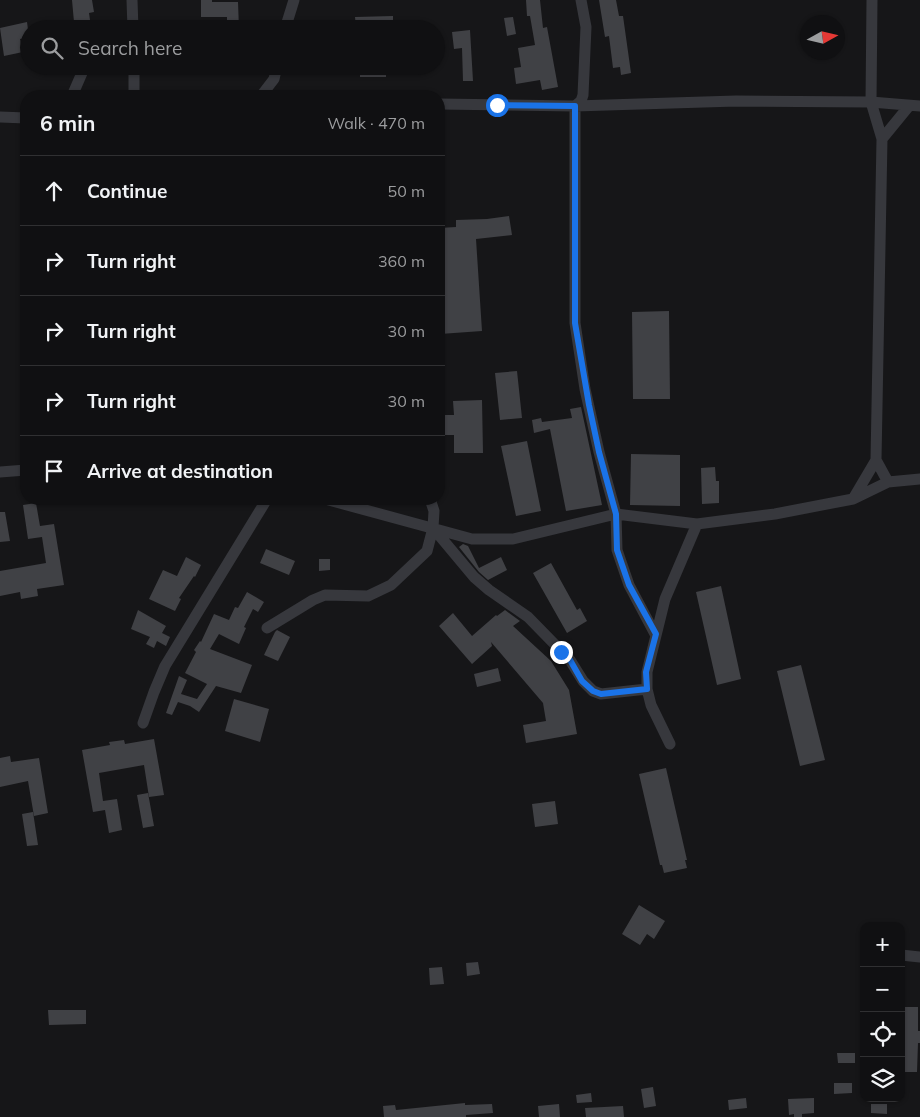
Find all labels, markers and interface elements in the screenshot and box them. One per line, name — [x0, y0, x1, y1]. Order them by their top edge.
north arrow — [800, 15, 845, 60]
search box — [20, 20, 445, 75]
icon: search — [38, 34, 66, 62]
text: Search here — [78, 36, 182, 60]
route start — [486, 94, 509, 117]
text: 6 min — [40, 110, 95, 136]
text: Walk · 470 m — [327, 113, 425, 133]
icon: ahead — [40, 177, 68, 205]
text: Continue — [87, 179, 167, 203]
text: 50 m — [388, 181, 425, 201]
icon: right — [40, 247, 68, 275]
text: Turn right — [87, 249, 176, 273]
text: 360 m — [378, 251, 425, 271]
icon: right — [40, 317, 68, 345]
text: Turn right — [87, 319, 176, 343]
text: 30 m — [388, 321, 425, 341]
icon: right — [40, 387, 68, 415]
text: Turn right — [87, 389, 176, 413]
text: 30 m — [388, 391, 425, 411]
icon: arrive — [40, 457, 68, 485]
text: Arrive at destination — [87, 459, 273, 483]
route end — [550, 641, 573, 664]
map controls — [860, 922, 905, 1102]
button: + — [860, 922, 905, 967]
button: − — [860, 967, 905, 1012]
button: locate — [860, 1012, 905, 1057]
button: layers — [860, 1057, 905, 1102]

